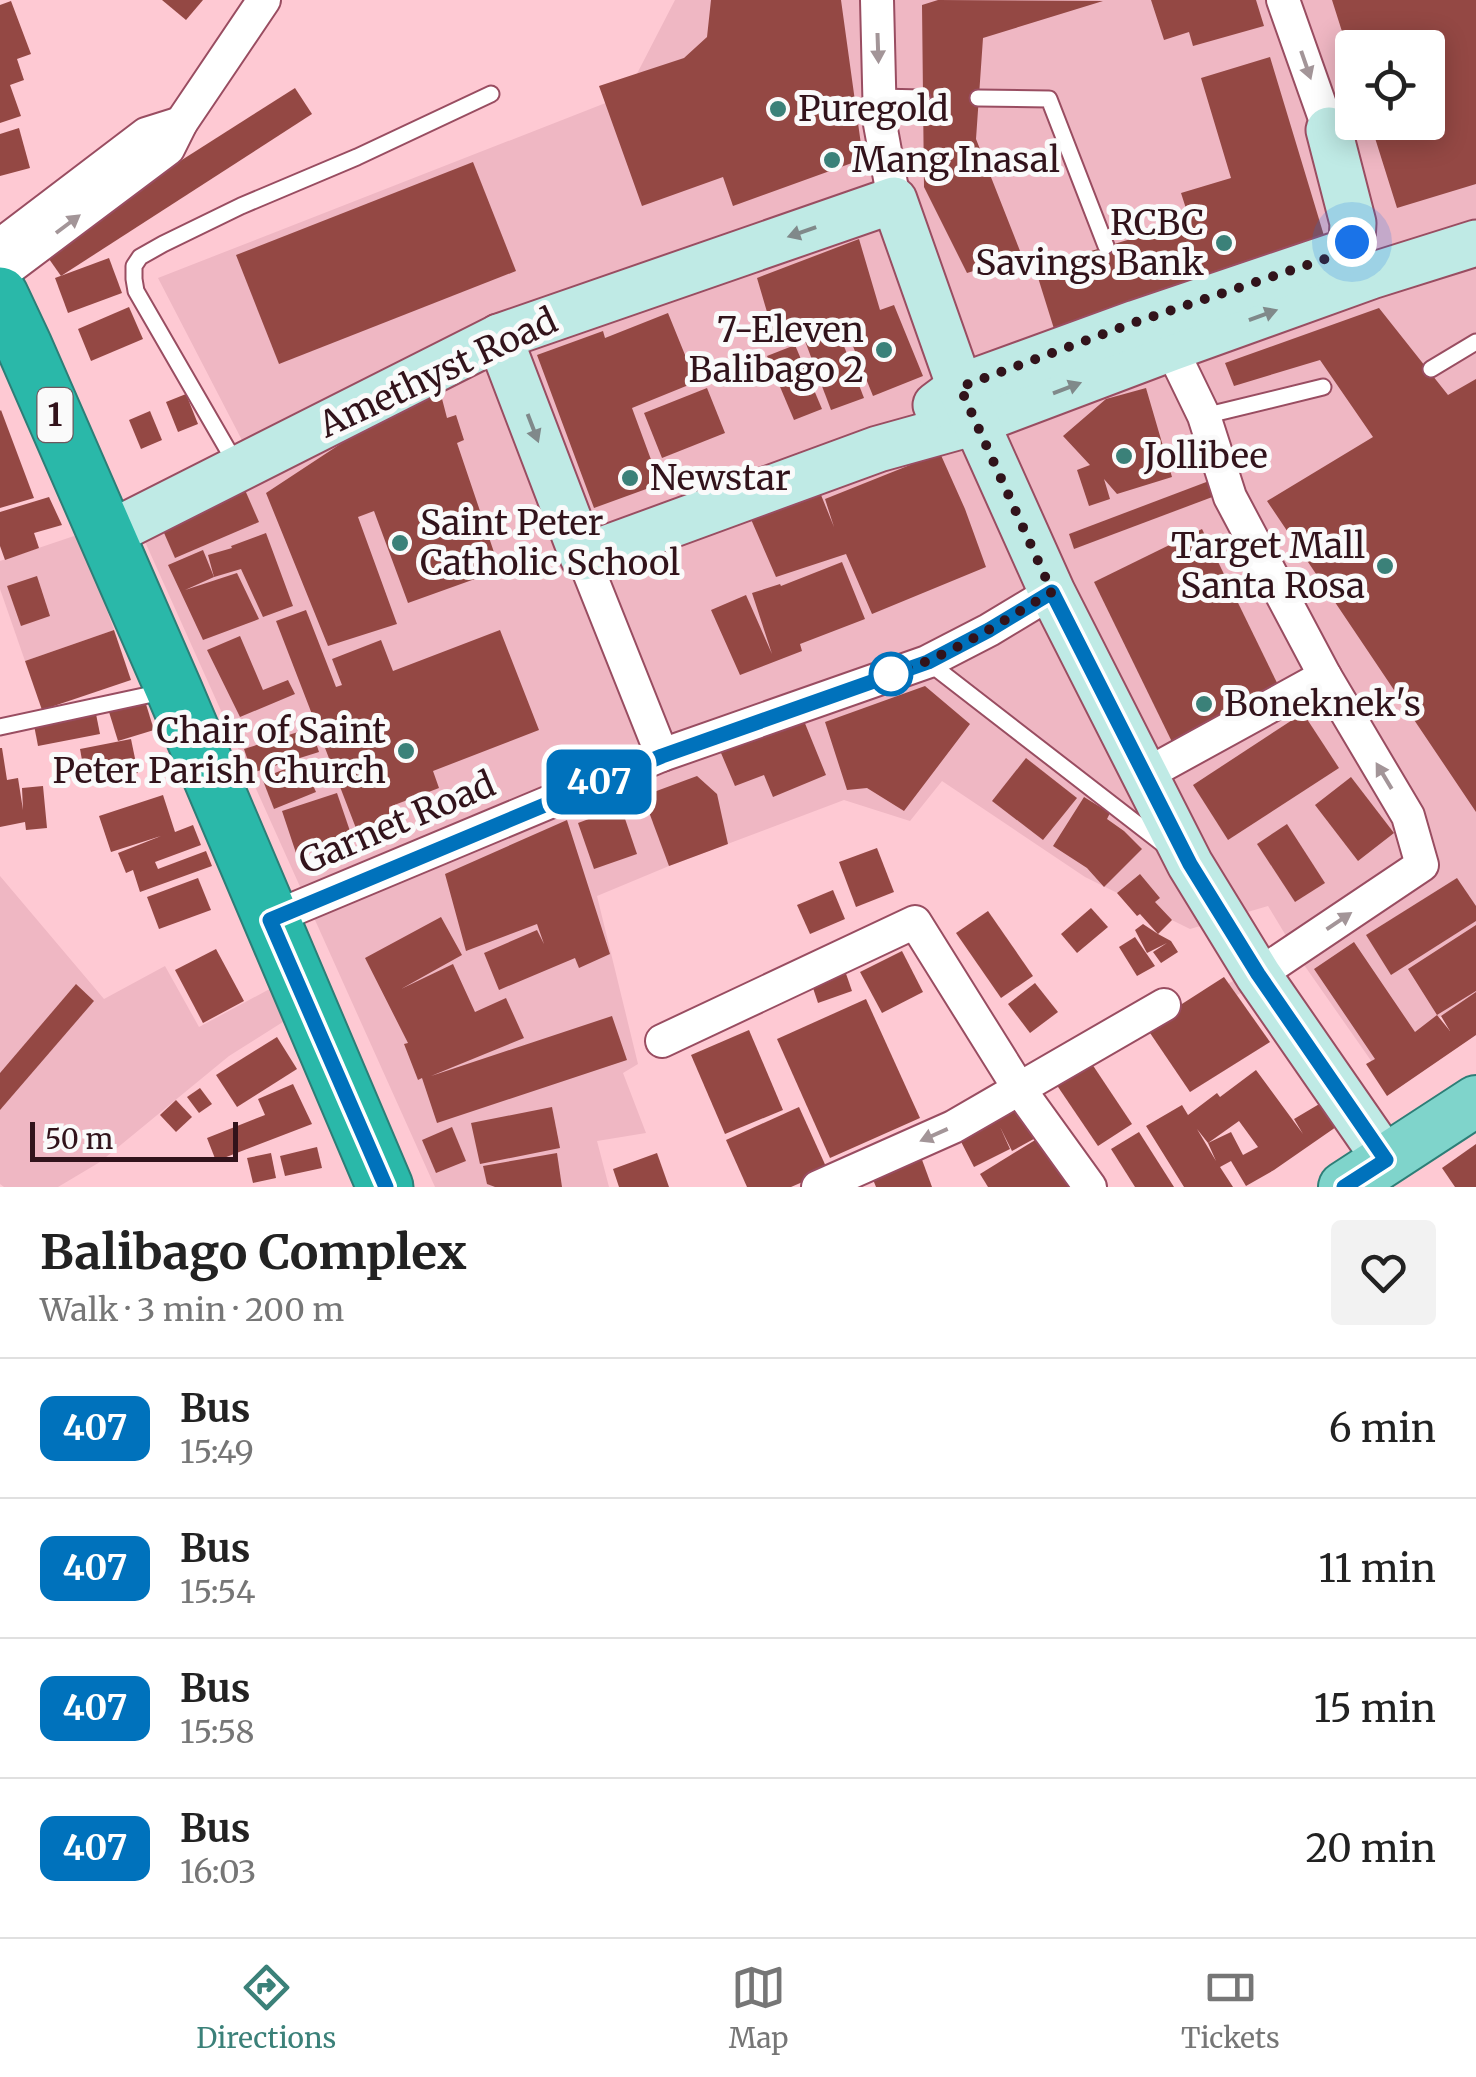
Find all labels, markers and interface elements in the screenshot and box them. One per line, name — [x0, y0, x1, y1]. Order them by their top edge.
map controls — [1335, 30, 1445, 140]
button: locate — [1335, 30, 1445, 140]
one-way arrow — [871, 33, 887, 65]
one-way arrow — [1299, 51, 1314, 81]
place label: Puregold — [798, 87, 948, 131]
marker: Puregold — [767, 98, 789, 120]
place label: Mang Inasal — [852, 138, 1060, 182]
marker: Mang Inasal — [821, 149, 843, 171]
place label: RCBC Savings Bank — [975, 201, 1204, 285]
one-way arrow — [55, 215, 81, 235]
your location — [1327, 217, 1377, 267]
one-way arrow — [787, 225, 817, 240]
marker: RCBC Savings Bank — [1213, 232, 1235, 254]
street label: Amethyst Road — [311, 299, 564, 448]
one-way arrow — [1248, 307, 1278, 322]
place label: 7-Eleven Balibago 2 — [689, 308, 864, 392]
marker: 7-Eleven Balibago 2 — [873, 339, 895, 361]
one-way arrow — [1052, 379, 1082, 395]
road number: 1 — [38, 388, 72, 442]
one-way arrow — [526, 413, 542, 443]
place label: Jollibee — [1143, 434, 1268, 478]
marker: Jollibee — [1113, 445, 1135, 467]
place label: Newstar — [650, 456, 791, 500]
marker: Newstar — [619, 467, 641, 489]
place label: Saint Peter Catholic School — [420, 501, 680, 585]
place label: Target Mall Santa Rosa — [1171, 524, 1365, 608]
marker: Saint Peter Catholic School — [389, 532, 411, 554]
marker: Target Mall Santa Rosa — [1374, 555, 1396, 577]
unlabelled marker — [870, 653, 912, 695]
place label: Boneknek's — [1224, 682, 1421, 726]
marker: Boneknek's — [1193, 693, 1215, 715]
place label: Chair of Saint Peter Parish Church — [53, 709, 386, 793]
marker: Chair of Saint Peter Parish Church — [395, 740, 417, 762]
line badge: 407 — [542, 750, 656, 814]
text: 407 — [567, 760, 632, 804]
street label: Garnet Road — [293, 762, 501, 884]
one-way arrow — [1376, 762, 1393, 790]
one-way arrow — [1325, 912, 1352, 930]
scale bar — [30, 1117, 238, 1162]
text: 50 m — [45, 1121, 113, 1157]
one-way arrow — [919, 1127, 949, 1143]
button: heart — [1331, 1220, 1436, 1325]
text: Balibago Complex — [40, 1222, 467, 1282]
text: Walk · 3 min · 200 m — [40, 1290, 344, 1330]
text: Bus — [180, 1385, 250, 1432]
text: 6 min — [1329, 1405, 1436, 1452]
text: 407 — [63, 1406, 128, 1450]
text: 15:49 — [180, 1432, 254, 1472]
text: Bus — [180, 1525, 250, 1572]
text: 11 min — [1319, 1545, 1436, 1592]
text: 407 — [63, 1546, 128, 1590]
text: 15:54 — [180, 1572, 255, 1612]
text: Bus — [180, 1665, 250, 1712]
text: 15 min — [1314, 1685, 1436, 1732]
text: 407 — [63, 1686, 128, 1730]
text: 15:58 — [180, 1712, 255, 1752]
text: Bus — [180, 1805, 250, 1852]
text: 20 min — [1306, 1825, 1436, 1872]
text: 407 — [63, 1826, 128, 1870]
text: 16:03 — [180, 1852, 256, 1892]
tab: Directions — [196, 1960, 336, 2056]
tab: Map — [729, 1960, 788, 2056]
tab: Tickets — [1181, 1960, 1280, 2056]

